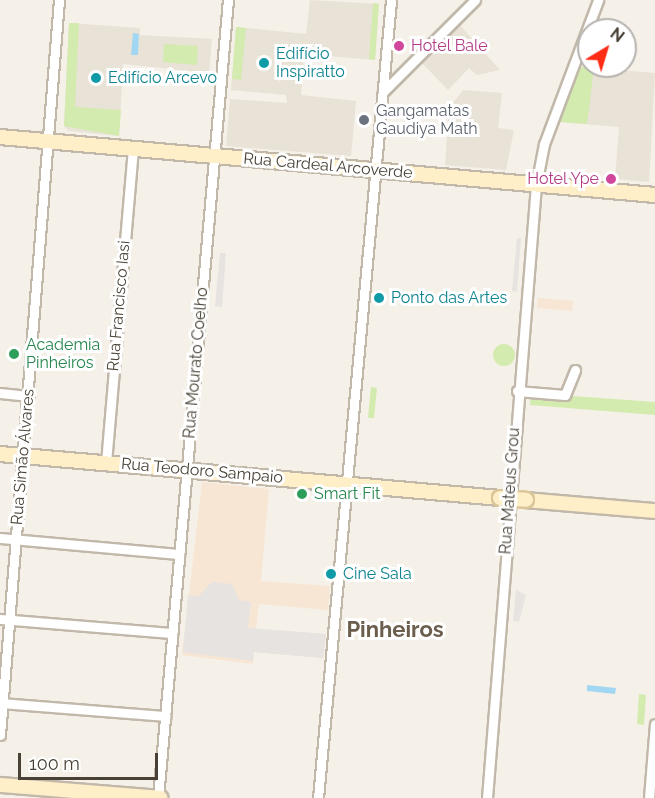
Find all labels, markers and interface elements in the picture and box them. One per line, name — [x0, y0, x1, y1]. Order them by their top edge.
north arrow — [577, 18, 637, 78]
text: N — [606, 24, 628, 46]
place label: Hotel Bale — [411, 36, 488, 56]
marker: Hotel Bale — [392, 39, 406, 53]
place label: Edifício Inspiratto — [276, 44, 345, 82]
marker: Edifício Inspiratto — [257, 56, 271, 70]
place label: Edifício Arcevo — [108, 68, 217, 88]
marker: Edifício Arcevo — [89, 71, 103, 85]
place label: Gangamatas Gaudiya Math — [376, 101, 478, 139]
marker: Gangamatas Gaudiya Math — [357, 113, 371, 127]
street label: Rua Cardeal Arcoverde — [242, 149, 414, 183]
place label: Hotel Ype — [526, 169, 599, 189]
marker: Hotel Ype — [604, 172, 618, 186]
street label: Rua Francisco Iasi — [104, 240, 134, 372]
street label: Rua Mourato Coelho — [180, 287, 212, 439]
place label: Ponto das Artes — [391, 288, 508, 308]
marker: Ponto das Artes — [372, 291, 386, 305]
place label: Academia Pinheiros — [26, 335, 100, 373]
marker: Academia Pinheiros — [7, 347, 21, 361]
street label: Rua Simão Álvares — [7, 388, 39, 526]
street label: Rua Mateus Grou — [496, 427, 524, 555]
street label: Rua Teodoro Sampaio — [120, 454, 284, 488]
place label: Smart Fit — [314, 484, 380, 504]
marker: Smart Fit — [295, 487, 309, 501]
place label: Cine Sala — [343, 564, 412, 584]
marker: Cine Sala — [324, 567, 338, 581]
district label: Pinheiros — [346, 617, 444, 643]
scale bar — [21, 741, 160, 779]
text: 100 m — [29, 753, 80, 774]

